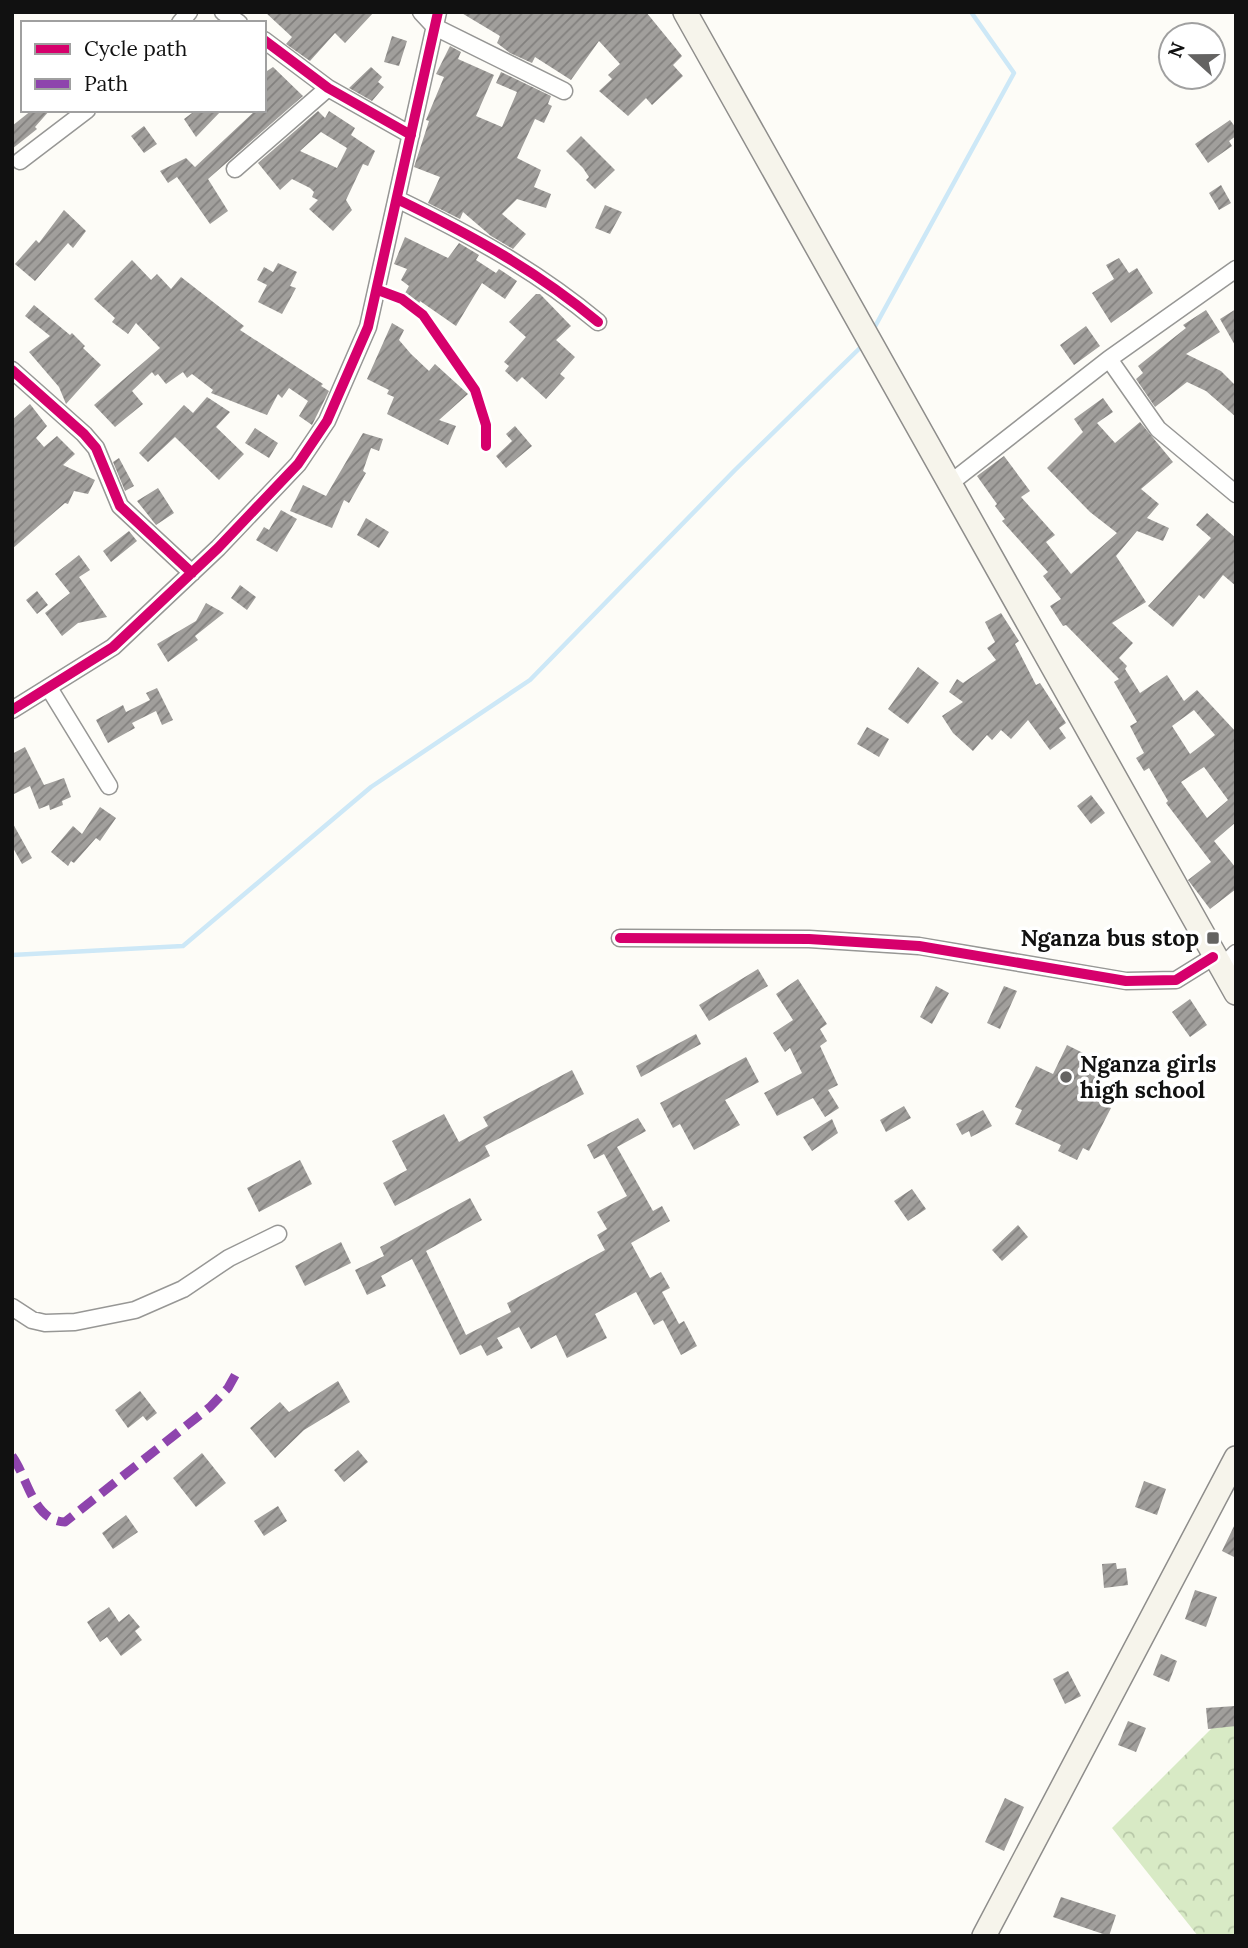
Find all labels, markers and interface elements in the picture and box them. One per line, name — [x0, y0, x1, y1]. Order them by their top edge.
legend — [21, 21, 266, 112]
north arrow — [1157, 21, 1227, 91]
text: Cycle path — [84, 35, 187, 62]
text: N — [1162, 38, 1190, 61]
text: Path — [84, 70, 128, 97]
place label: Nganza bus stop — [1020, 923, 1199, 952]
marker: Nganza bus stop — [1205, 930, 1221, 946]
place label: Nganza girls high school — [1080, 1049, 1216, 1104]
marker: Nganza girls high school — [1058, 1069, 1074, 1085]

